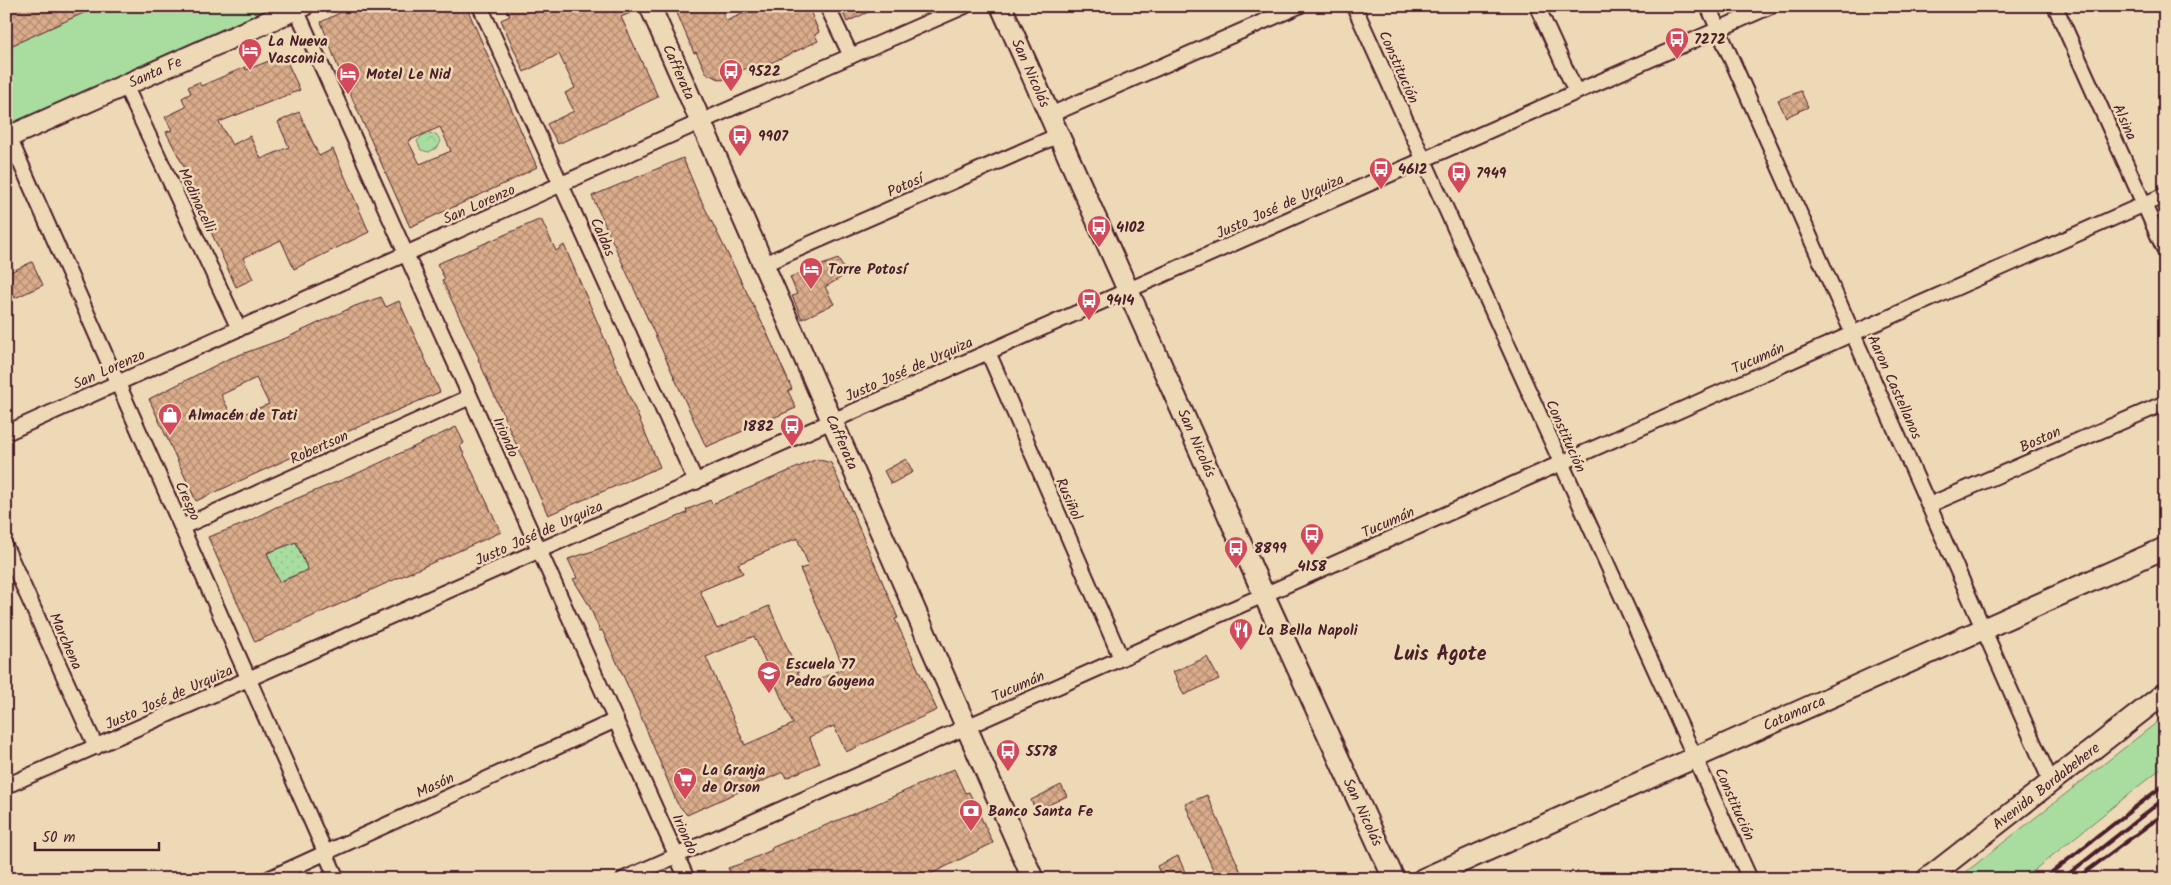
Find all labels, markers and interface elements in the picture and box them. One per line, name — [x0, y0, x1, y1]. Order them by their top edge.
bus stop icon: 7272 — [1664, 26, 1690, 60]
street label: Constitución — [1371, 27, 1425, 108]
place label: 7272 — [1694, 28, 1726, 52]
place label: La Nueva Vasconia — [268, 30, 328, 71]
street label: San Nicolás — [1004, 35, 1056, 112]
hotel icon: La Nueva Vasconia — [237, 37, 263, 71]
street label: Cafferata — [655, 41, 701, 104]
street label: Santa Fe — [125, 50, 186, 95]
bus stop icon: 9522 — [718, 58, 744, 92]
place label: 9522 — [748, 60, 781, 84]
hotel icon: Motel Le Nid — [335, 61, 361, 95]
place label: Motel Le Nid — [366, 63, 452, 87]
street label: Alsina — [2105, 100, 2143, 145]
bus stop icon: 9907 — [727, 123, 753, 157]
place label: 9907 — [758, 125, 789, 149]
bus stop icon: 4612 — [1368, 156, 1394, 190]
place label: 4612 — [1398, 158, 1428, 182]
bus stop icon: 7949 — [1446, 160, 1472, 194]
place label: 7949 — [1476, 162, 1507, 186]
street label: Medinacelli — [171, 164, 222, 238]
street label: Potosí — [883, 166, 930, 205]
street label: Justo José de Urquiza — [1213, 168, 1348, 246]
street label: San Lorenzo — [439, 178, 520, 232]
street label: Caldas — [583, 214, 622, 261]
bus stop icon: 4102 — [1086, 214, 1112, 248]
place label: 4102 — [1116, 216, 1145, 240]
hotel icon: Torre Potosí — [798, 256, 824, 290]
place label: Torre Potosí — [828, 258, 910, 282]
bus stop icon: 9414 — [1076, 287, 1102, 321]
place label: 9414 — [1106, 289, 1134, 313]
street label: Justo José de Urquiza — [842, 331, 977, 409]
street label: Aaron Castellanos — [1860, 331, 1928, 444]
street label: Tucumán — [1728, 337, 1789, 381]
street label: San Lorenzo — [69, 343, 150, 397]
street label: Constitución — [1538, 396, 1592, 477]
shop icon: Almacén de Tati — [157, 402, 183, 436]
place label: Almacén de Tati — [188, 404, 298, 428]
street label: San Nicolás — [1170, 405, 1222, 482]
street label: Cafferata — [818, 411, 864, 474]
street label: Iriondo — [486, 413, 525, 462]
bus stop icon: 1882 — [779, 413, 805, 447]
place label: 1882 — [743, 415, 774, 439]
street label: Boston — [2016, 420, 2065, 460]
street label: Robertson — [286, 424, 353, 472]
street label: Rusiñol — [1048, 474, 1088, 525]
street label: Crespo — [168, 478, 206, 525]
street label: Justo José de Urquiza — [472, 495, 607, 573]
street label: Tucumán — [1358, 501, 1419, 545]
bus stop icon: 4158 — [1299, 522, 1325, 556]
bus stop icon: 8899 — [1223, 535, 1249, 569]
place label: 8899 — [1254, 537, 1287, 561]
place label: 4158 — [1297, 555, 1327, 579]
street label: Marchena — [42, 609, 88, 674]
restaurant icon: La Bella Napoli — [1228, 617, 1254, 651]
place label: La Bella Napoli — [1258, 619, 1359, 643]
district label: Luis Agote — [1394, 639, 1487, 671]
place label: Escuela 77 Pedro Goyena — [786, 653, 875, 694]
street label: Justo José de Urquiza — [102, 659, 237, 737]
school or university icon: Escuela 77 Pedro Goyena — [756, 660, 782, 694]
street label: Tucumán — [988, 665, 1049, 709]
street label: Catamarca — [1759, 689, 1830, 738]
street label: Avenida Bordabehere — [1988, 737, 2106, 837]
bus stop icon: 5578 — [995, 738, 1021, 772]
place label: 5578 — [1025, 740, 1057, 764]
place label: La Granja de Orson — [702, 759, 766, 800]
street label: Constitución — [1707, 764, 1761, 845]
supermarket icon: La Granja de Orson — [672, 766, 698, 800]
street label: Masón — [412, 767, 459, 805]
street label: San Nicolás — [1336, 774, 1389, 851]
bank icon: Banco Santa Fe — [958, 798, 984, 832]
place label: Banco Santa Fe — [988, 800, 1094, 824]
street label: Iriondo — [665, 810, 704, 859]
scale bar — [35, 820, 159, 852]
text: 50 m — [42, 826, 76, 850]

